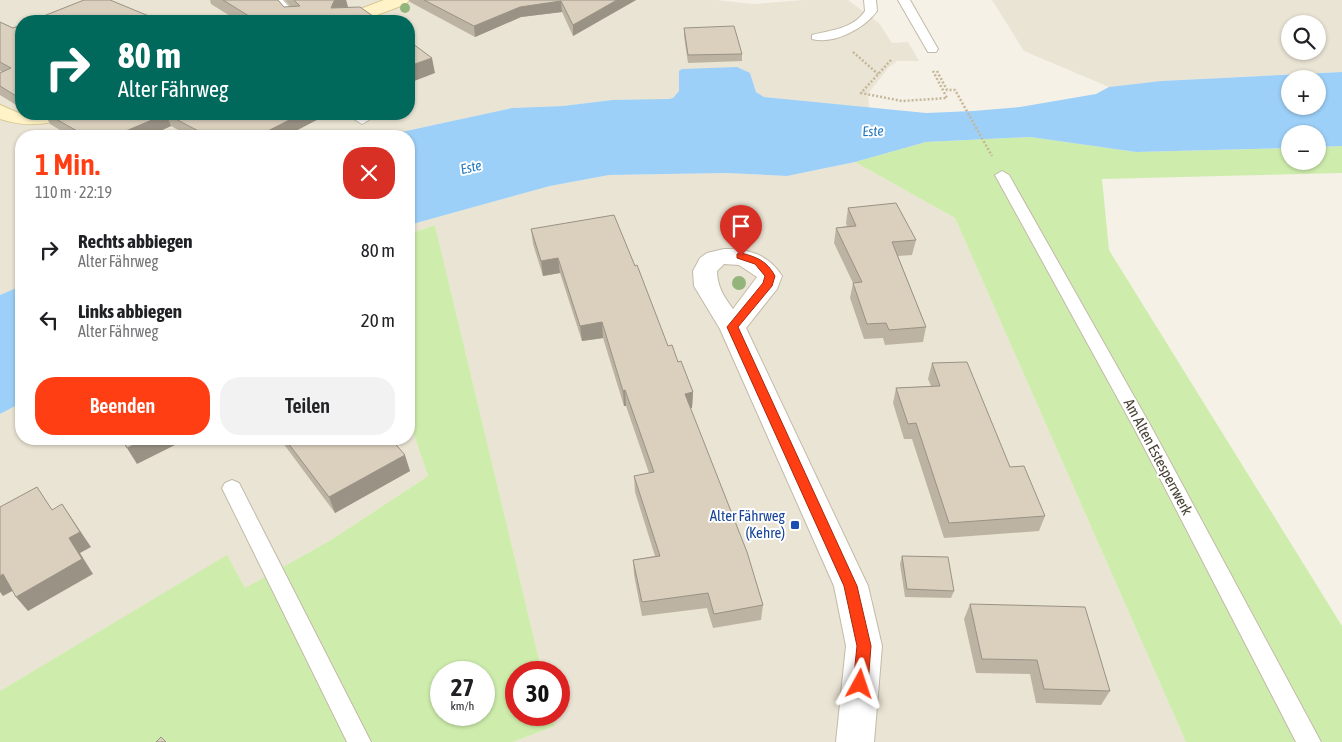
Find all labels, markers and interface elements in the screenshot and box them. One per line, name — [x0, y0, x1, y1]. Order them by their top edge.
map controls — [1281, 15, 1326, 170]
button: search — [1281, 15, 1326, 60]
icon: right — [35, 35, 100, 100]
text: 80 m — [118, 35, 181, 75]
button: + — [1281, 70, 1326, 115]
text: Alter Fährweg — [118, 76, 228, 102]
water label: Este — [862, 123, 884, 139]
button: − — [1281, 125, 1326, 170]
text: 1 Min. — [35, 147, 100, 181]
button: close — [343, 147, 395, 199]
water label: Este — [459, 157, 483, 177]
text: 110 m · 22:19 — [35, 183, 112, 201]
pin — [720, 205, 762, 256]
icon: arrive — [727, 212, 755, 240]
text: Rechts abbiegen — [78, 230, 193, 252]
icon: right — [35, 236, 63, 264]
text: 80 m — [361, 239, 395, 261]
text: Alter Fährweg — [78, 252, 158, 270]
text: Links abbiegen — [78, 300, 182, 322]
icon: left — [35, 306, 63, 334]
text: 20 m — [361, 309, 395, 331]
text: Alter Fährweg — [78, 322, 158, 340]
button: Beenden — [35, 377, 210, 435]
button: Teilen — [220, 377, 395, 435]
street label: Am Alten Estesperrwerk — [1121, 396, 1196, 518]
place label: Alter Fährweg (Kehre) — [710, 507, 786, 541]
marker: Alter Fährweg (Kehre) — [789, 519, 801, 531]
position arrow — [833, 657, 885, 709]
speed limit sign: 30 — [505, 661, 570, 726]
text: 27 — [451, 673, 474, 701]
text: km/h — [451, 699, 474, 713]

